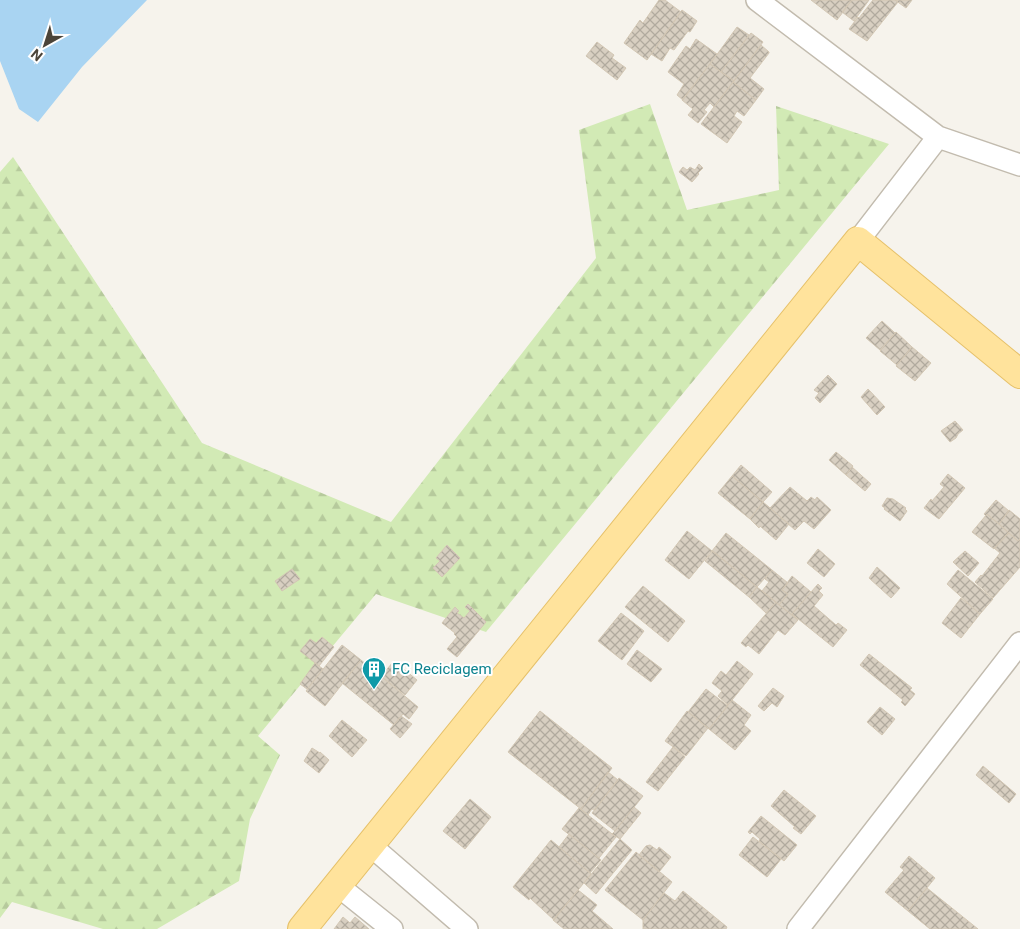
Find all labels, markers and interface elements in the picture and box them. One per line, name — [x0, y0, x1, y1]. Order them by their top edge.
north arrow — [20, 20, 70, 70]
text: N — [28, 46, 46, 64]
building icon: FC Reciclagem — [361, 656, 387, 690]
place label: FC Reciclagem — [392, 660, 492, 678]

